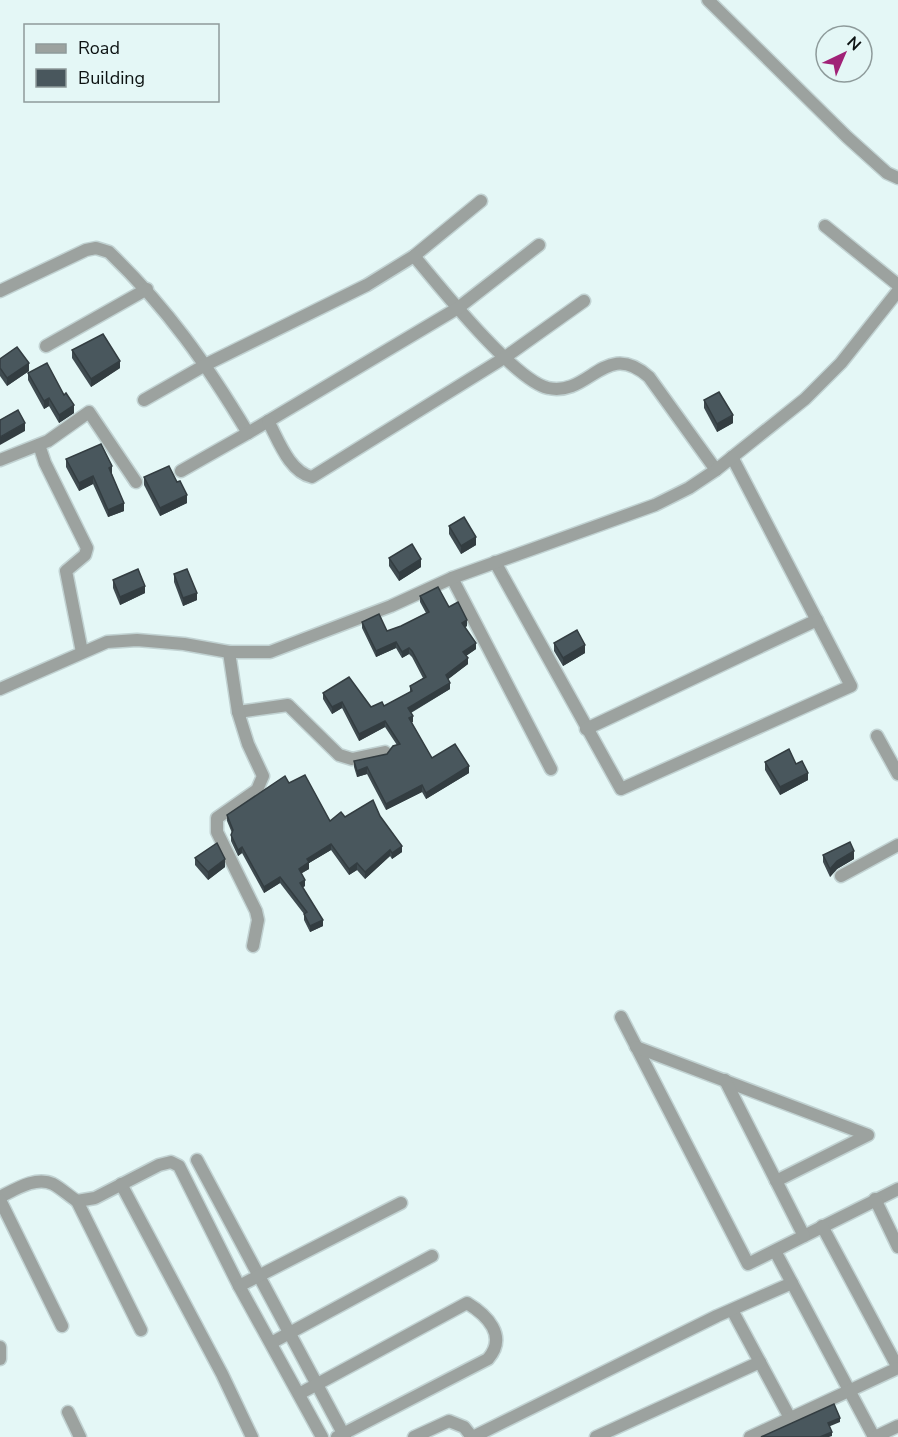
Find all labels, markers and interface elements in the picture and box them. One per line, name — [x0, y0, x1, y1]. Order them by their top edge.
legend — [24, 24, 219, 102]
north arrow — [814, 24, 874, 84]
text: N — [842, 32, 866, 56]
text: Road — [78, 36, 120, 60]
text: Building — [78, 66, 145, 90]

